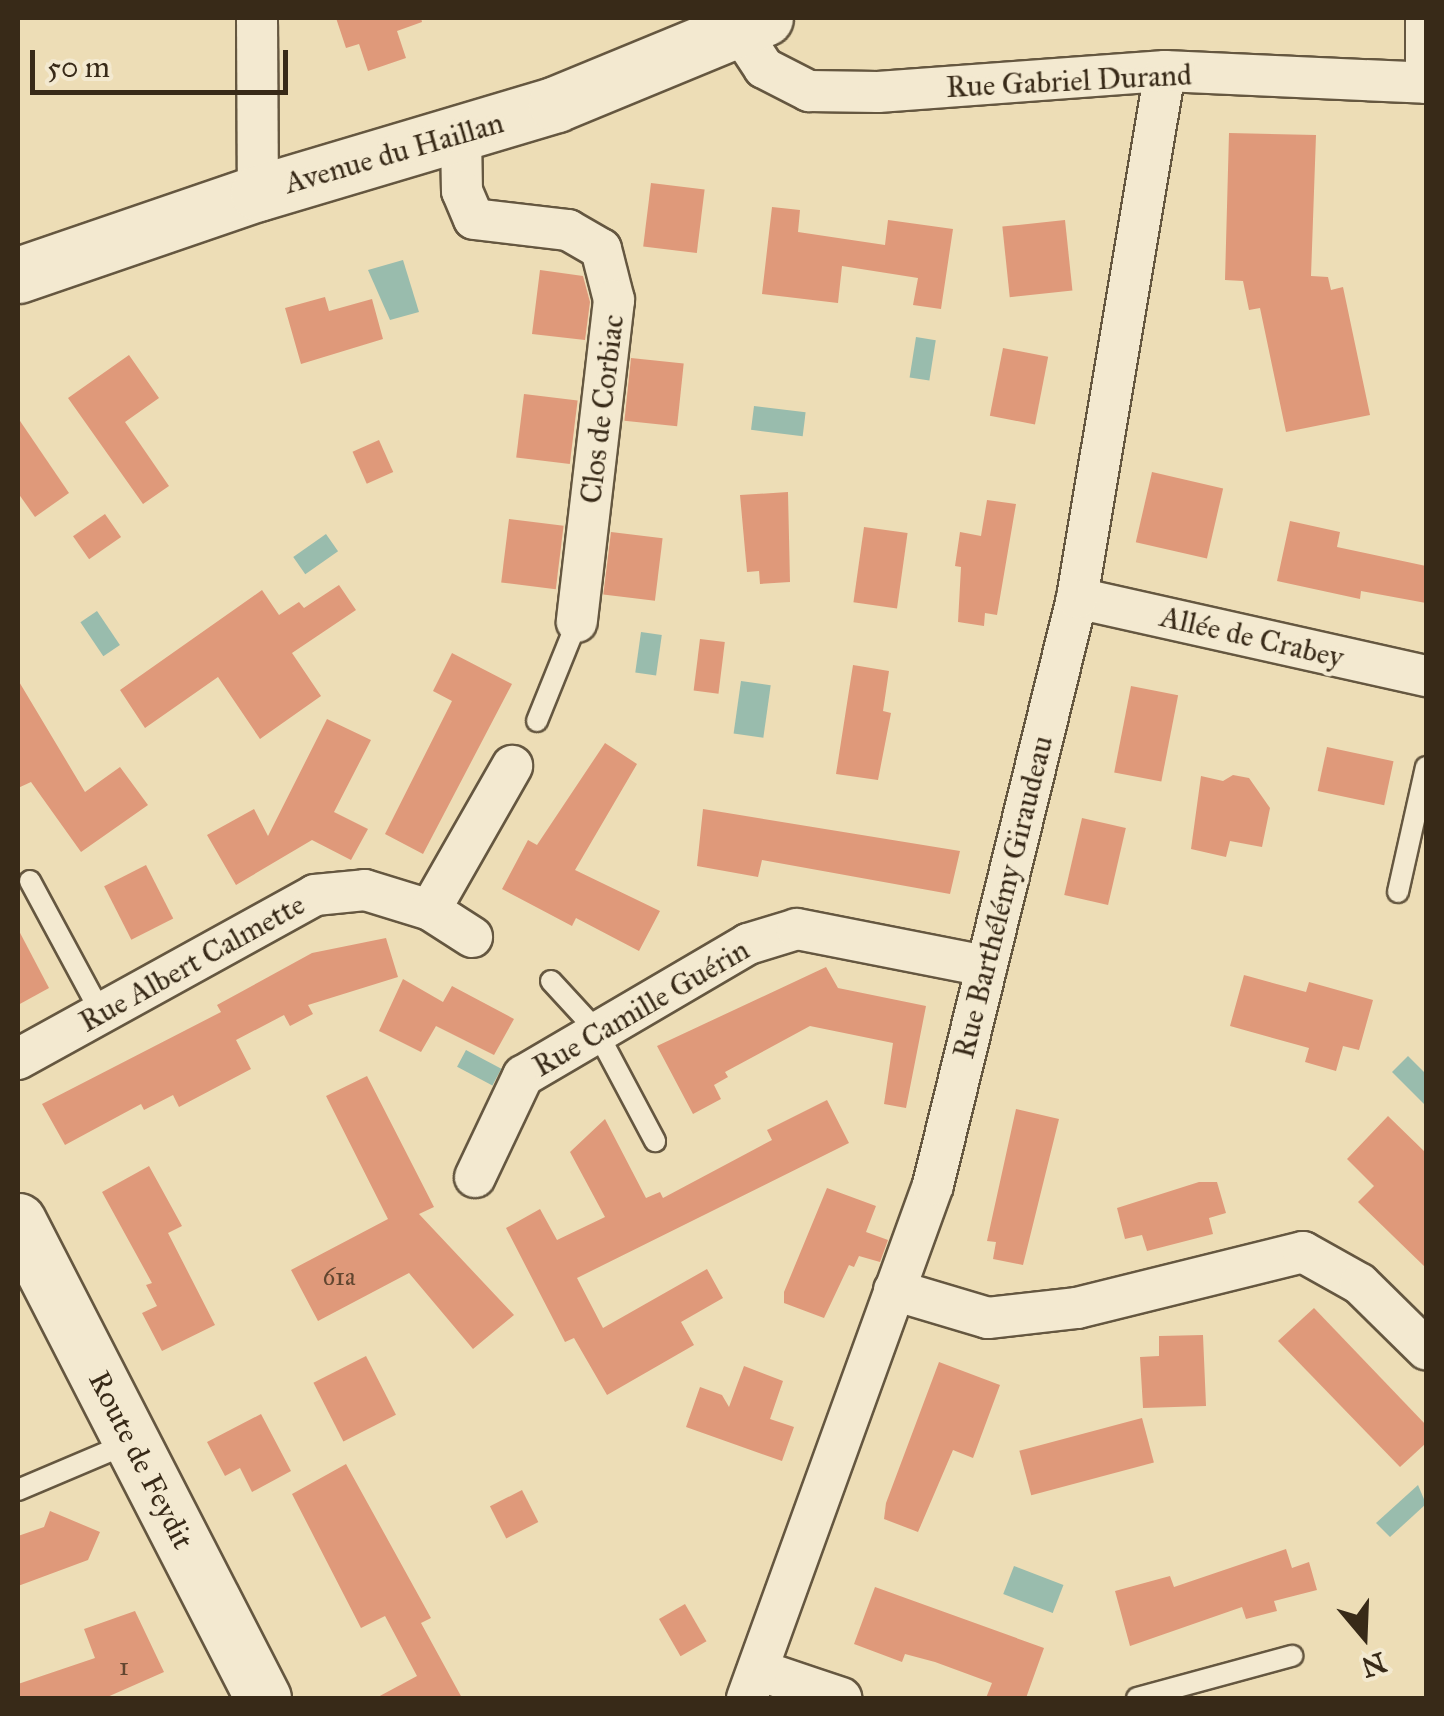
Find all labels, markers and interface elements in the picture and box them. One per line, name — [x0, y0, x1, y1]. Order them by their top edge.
scale bar — [35, 30, 292, 92]
text: 50 m — [47, 49, 110, 85]
street label: Rue Gabriel Durand — [945, 57, 1193, 105]
street label: Avenue du Haillan — [280, 105, 508, 201]
street label: Clos de Corbiac — [573, 312, 631, 506]
street label: Allée de Crabey — [1157, 598, 1347, 676]
street label: Rue Barthélémy Giraudeau — [945, 732, 1061, 1062]
street label: Rue Albert Calmette — [73, 886, 311, 1040]
street label: Rue Camille Guérin — [527, 932, 755, 1084]
house number: 61a — [322, 1262, 356, 1292]
street label: Route de Feydit — [81, 1365, 201, 1555]
north arrow — [1314, 1586, 1414, 1686]
text: N — [1357, 1644, 1391, 1685]
house number: 1 — [119, 1652, 129, 1682]

